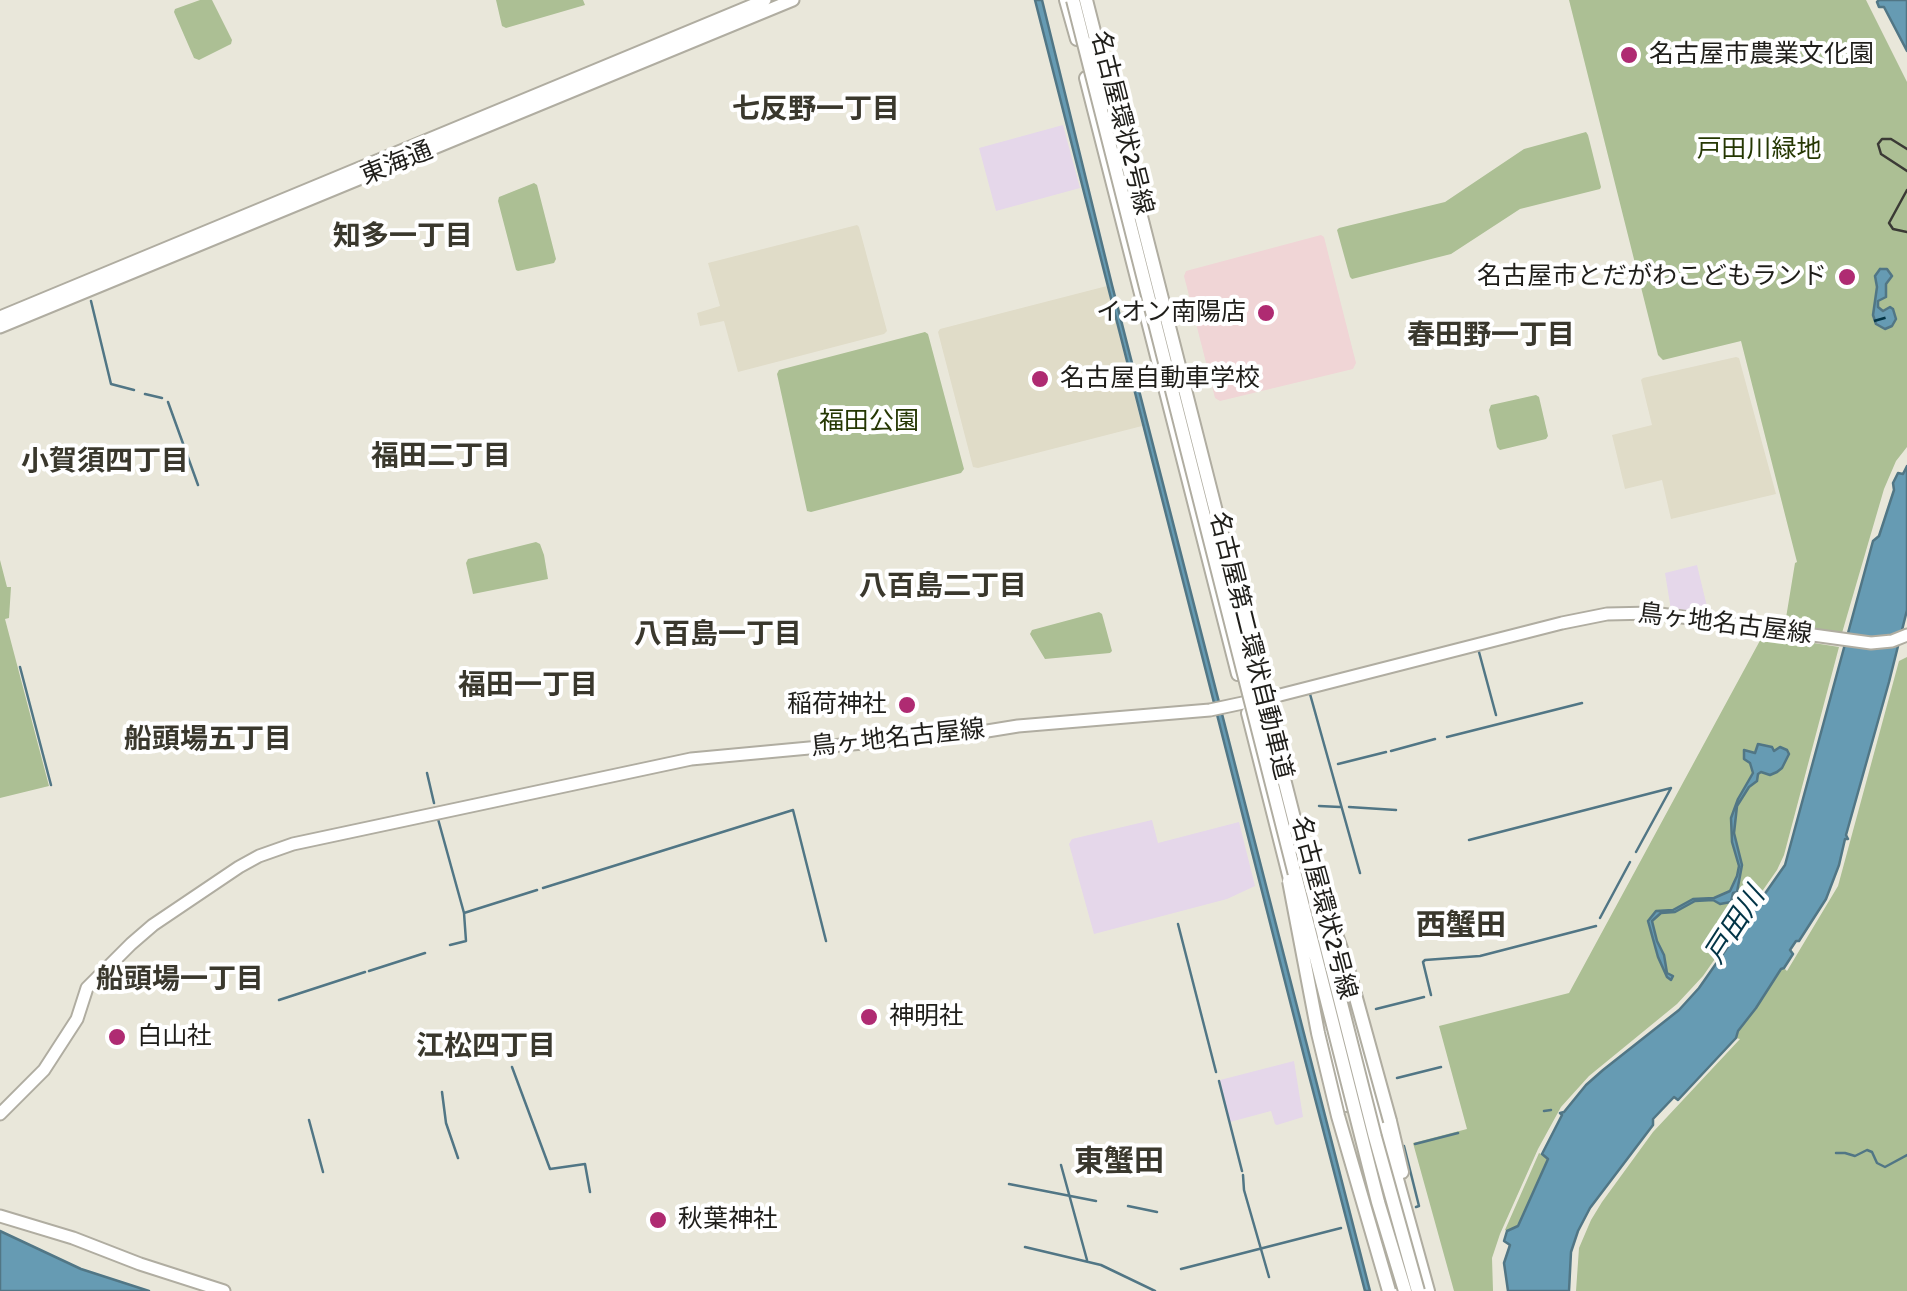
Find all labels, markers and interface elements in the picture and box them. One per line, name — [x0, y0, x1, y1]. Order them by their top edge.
street label: 名古屋環状2号線 — [1084, 28, 1158, 218]
place label: 名古屋市農業文化園 — [1649, 40, 1874, 70]
marker: 名古屋市農業文化園 — [1618, 44, 1640, 66]
district label: 七反野一丁目 — [732, 94, 900, 128]
park label: 戸田川緑地 — [1697, 135, 1821, 165]
street label: 東海通 — [357, 136, 437, 192]
district label: 知多一丁目 — [333, 221, 473, 255]
place label: 名古屋市とだがわこどもランド — [1477, 262, 1827, 292]
marker: 名古屋市とだがわこどもランド — [1836, 266, 1858, 288]
place label: イオン南陽店 — [1096, 298, 1246, 328]
marker: イオン南陽店 — [1255, 302, 1277, 324]
district label: 春田野一丁目 — [1407, 320, 1575, 354]
place label: 名古屋自動車学校 — [1060, 364, 1260, 394]
marker: 名古屋自動車学校 — [1029, 368, 1051, 390]
park label: 福田公園 — [819, 407, 919, 437]
district label: 福田二丁目 — [371, 441, 511, 475]
district label: 小賀須四丁目 — [21, 446, 189, 480]
street label: 名古屋第二環状自動車道 — [1202, 509, 1298, 783]
district label: 八百島二丁目 — [859, 571, 1027, 605]
street label: 鳥ヶ地名古屋線 — [1636, 599, 1814, 651]
district label: 八百島一丁目 — [634, 619, 802, 653]
district label: 福田一丁目 — [458, 670, 598, 704]
place label: 稲荷神社 — [787, 690, 887, 720]
marker: 稲荷神社 — [896, 694, 918, 716]
street label: 鳥ヶ地名古屋線 — [809, 715, 987, 763]
district label: 船頭場五丁目 — [124, 724, 292, 758]
street label: 名古屋環状2号線 — [1284, 813, 1362, 1003]
water label: 戸田川 — [1699, 882, 1773, 970]
district label: 西蟹田 — [1416, 909, 1506, 945]
district label: 船頭場一丁目 — [96, 964, 264, 998]
place label: 神明社 — [889, 1002, 964, 1032]
marker: 神明社 — [858, 1006, 880, 1028]
place label: 白山社 — [137, 1022, 212, 1052]
marker: 白山社 — [106, 1026, 128, 1048]
district label: 江松四丁目 — [416, 1031, 556, 1065]
district label: 東蟹田 — [1074, 1145, 1164, 1181]
place label: 秋葉神社 — [678, 1205, 778, 1235]
marker: 秋葉神社 — [647, 1209, 669, 1231]

